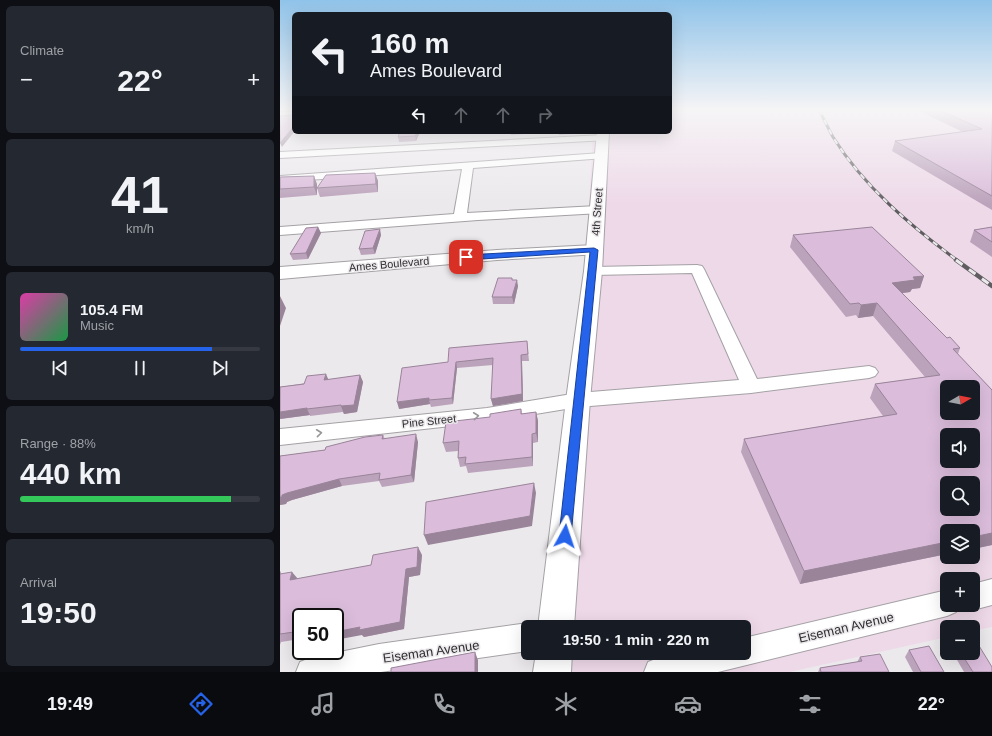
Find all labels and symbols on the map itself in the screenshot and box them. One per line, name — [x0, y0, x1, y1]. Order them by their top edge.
street label: 4th Street — [589, 188, 605, 236]
pin — [449, 240, 483, 274]
street label: Ames Boulevard — [348, 255, 430, 273]
north arrow — [940, 380, 980, 420]
street label: Pine Street — [401, 412, 457, 430]
one-way arrow — [473, 412, 479, 421]
one-way arrow — [316, 429, 322, 438]
position arrow — [544, 515, 586, 557]
speed limit sign: 50 — [292, 608, 344, 660]
street label: Eiseman Avenue — [797, 609, 895, 646]
street label: Eiseman Avenue — [382, 637, 480, 666]

